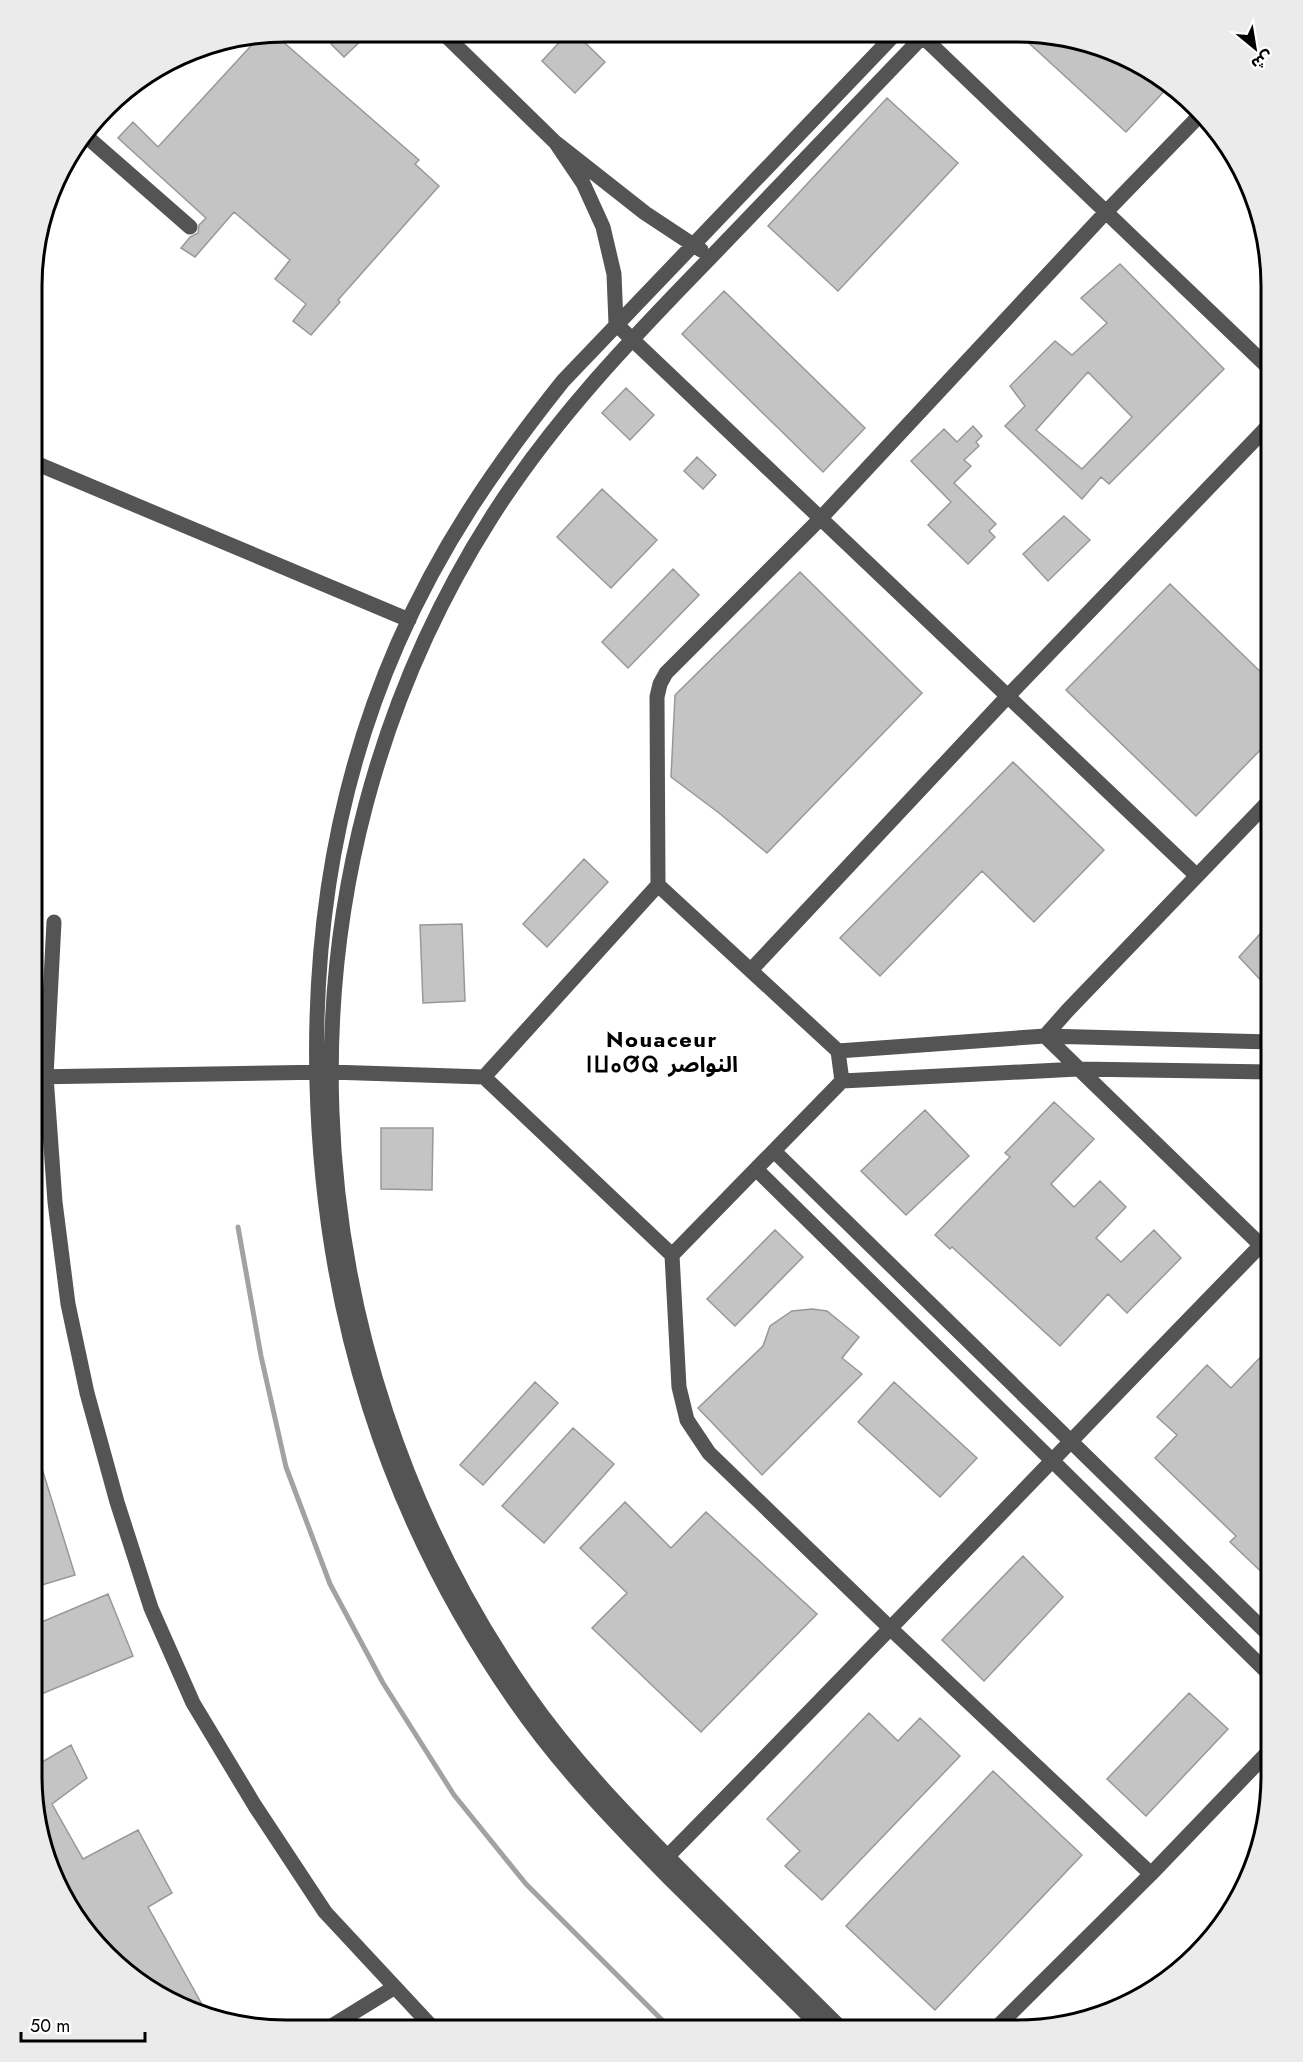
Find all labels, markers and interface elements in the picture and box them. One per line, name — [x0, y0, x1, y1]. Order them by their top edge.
north arrow — [1225, 18, 1285, 78]
text: ش — [1247, 45, 1277, 76]
district label: Nouaceur ⵏⵡⴰⵚⵕ النواصر — [586, 1023, 738, 1080]
scale bar — [21, 2005, 146, 2043]
text: 50 m — [30, 2013, 70, 2039]

